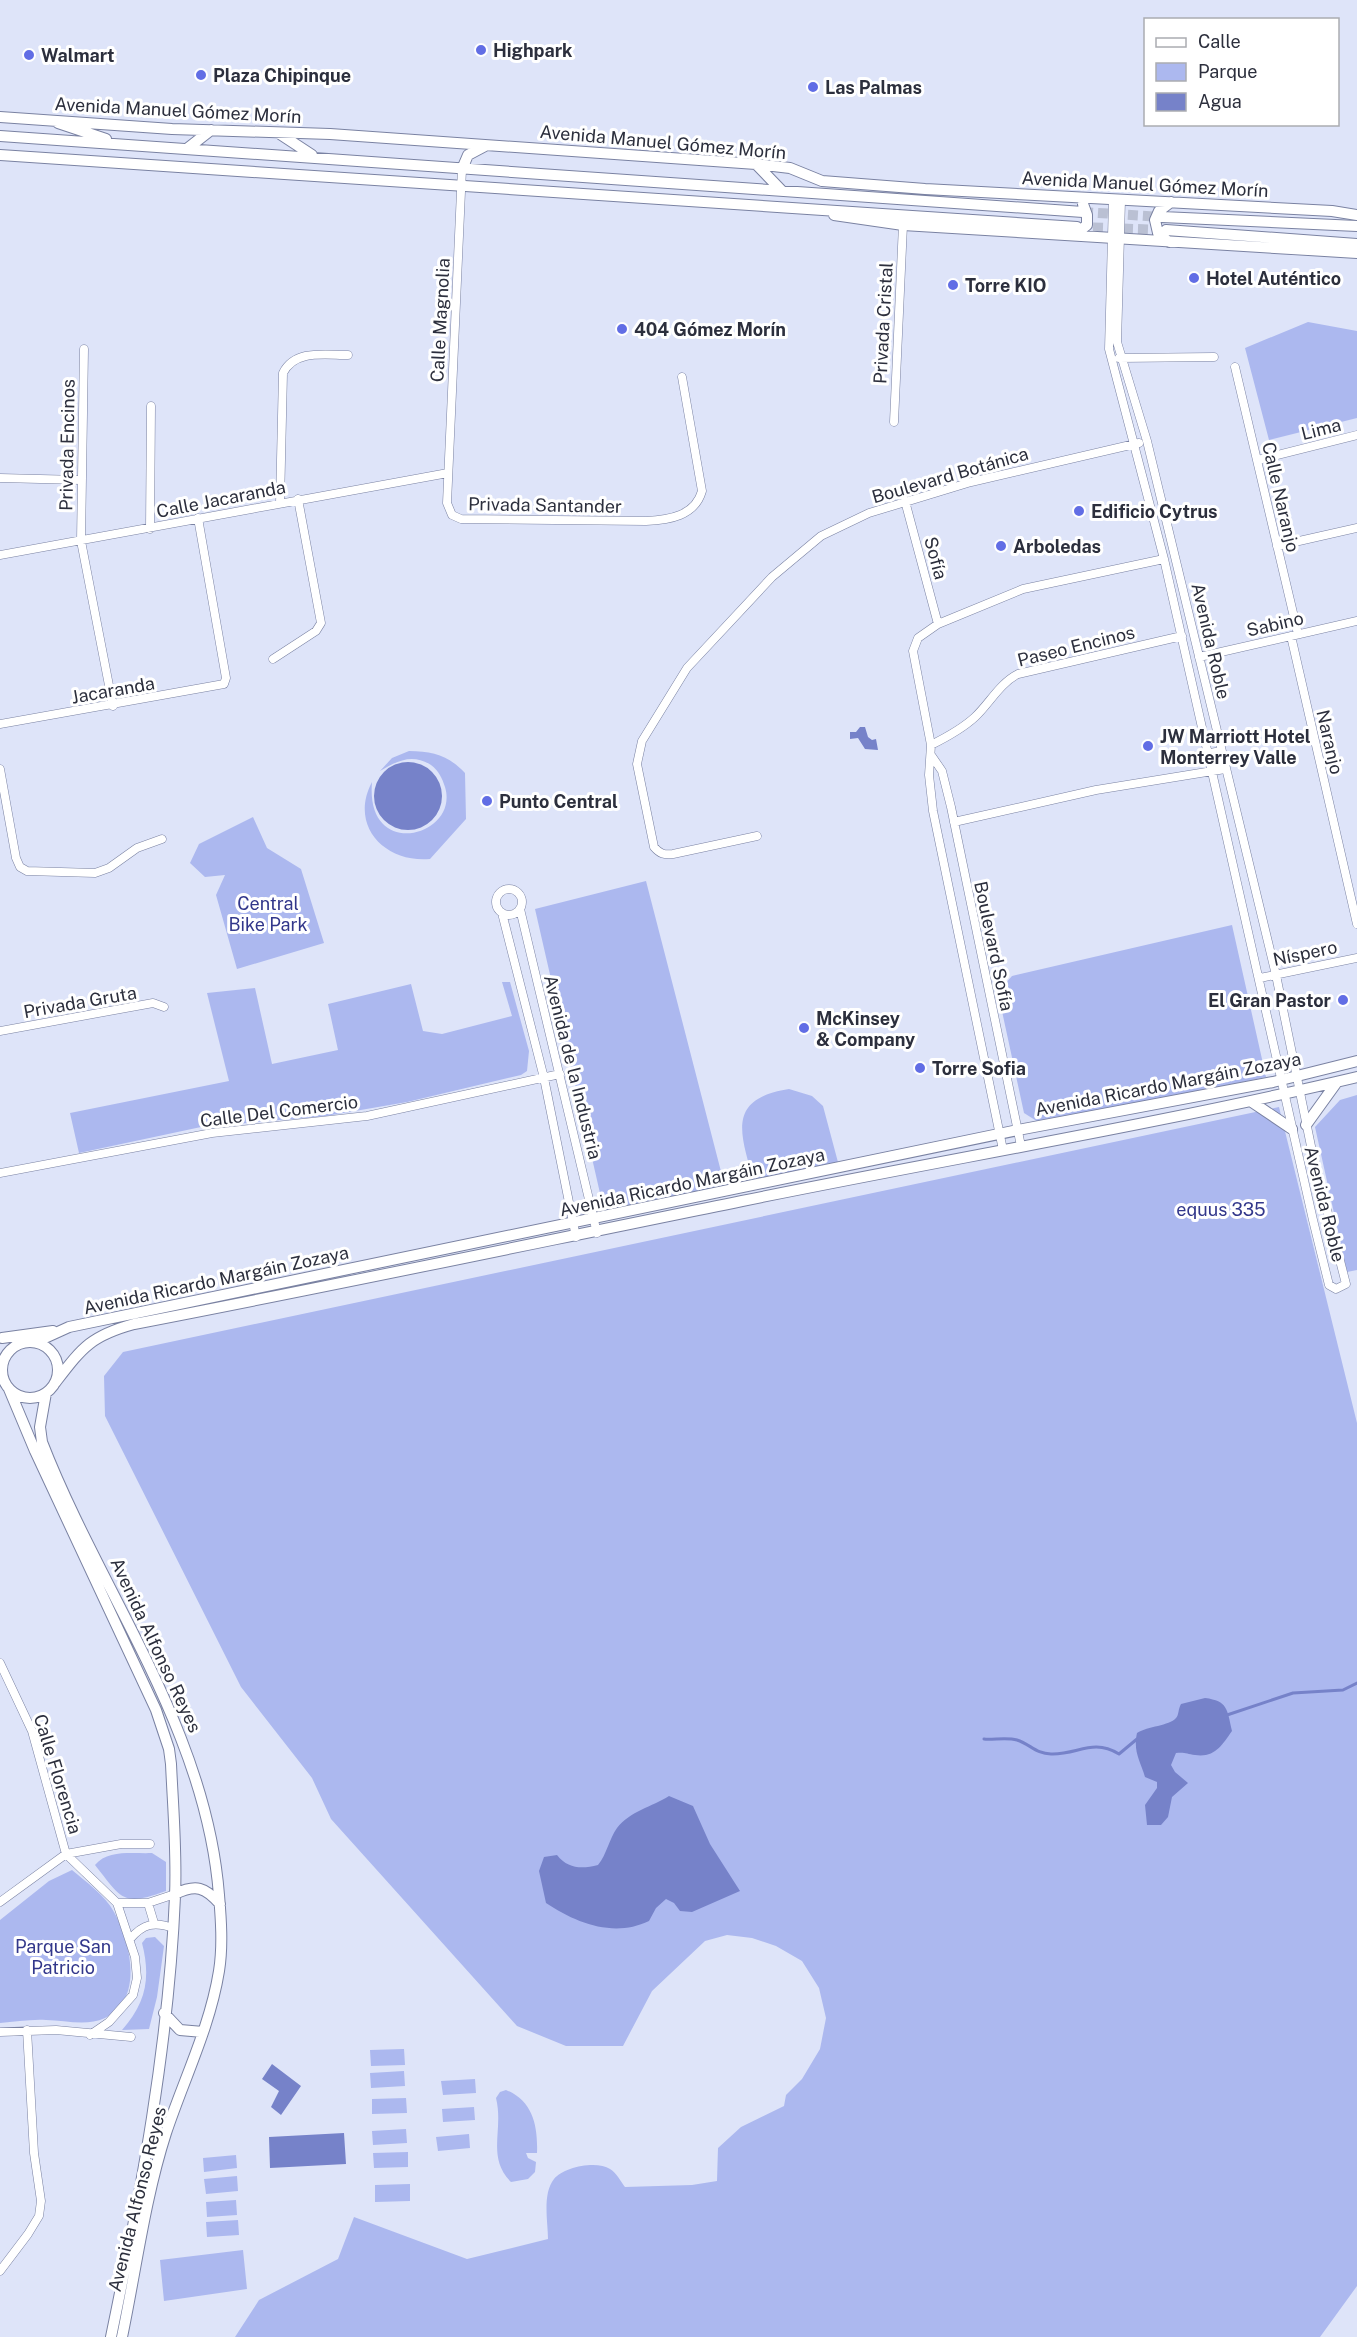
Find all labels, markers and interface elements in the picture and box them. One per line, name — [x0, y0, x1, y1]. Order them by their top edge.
legend — [1144, 18, 1339, 126]
text: Calle — [1198, 31, 1241, 52]
place label: Highpark — [493, 40, 573, 61]
marker: Highpark — [474, 43, 488, 57]
place label: Walmart — [41, 45, 115, 66]
marker: Walmart — [22, 48, 36, 62]
text: Parque — [1198, 61, 1258, 82]
place label: Plaza Chipinque — [213, 65, 351, 86]
marker: Plaza Chipinque — [194, 68, 208, 82]
place label: Las Palmas — [825, 77, 922, 98]
marker: Las Palmas — [806, 80, 820, 94]
text: Agua — [1198, 91, 1242, 112]
street label: Avenida Manuel Gómez Morín — [54, 93, 302, 127]
street label: Avenida Manuel Gómez Morín — [539, 121, 787, 163]
street label: Avenida Manuel Gómez Morín — [1021, 167, 1269, 201]
street label: Calle Magnolia — [426, 257, 454, 383]
street label: Privada Cristal — [869, 262, 897, 384]
place label: Hotel Auténtico — [1206, 268, 1341, 289]
marker: Hotel Auténtico — [1187, 271, 1201, 285]
place label: Torre KIO — [965, 275, 1046, 296]
marker: Torre KIO — [946, 278, 960, 292]
place label: 404 Gómez Morín — [634, 319, 786, 340]
marker: 404 Gómez Morín — [615, 322, 629, 336]
street label: Privada Encinos — [55, 379, 79, 511]
street label: Lima — [1299, 414, 1343, 444]
street label: Calle Naranjo — [1258, 440, 1304, 554]
street label: Boulevard Botánica — [869, 443, 1031, 507]
street label: Calle Jacaranda — [155, 476, 287, 522]
street label: Privada Santander — [468, 493, 622, 517]
place label: Edificio Cytrus — [1091, 501, 1218, 522]
marker: Edificio Cytrus — [1072, 504, 1086, 518]
street label: Sofía — [920, 534, 952, 582]
place label: Arboledas — [1013, 536, 1101, 557]
marker: Arboledas — [994, 539, 1008, 553]
street label: Avenida Roble — [1187, 581, 1235, 701]
street label: Sabino — [1244, 607, 1306, 641]
street label: Paseo Encinos — [1015, 621, 1137, 671]
street label: Jacaranda — [70, 672, 156, 708]
street label: Naranjo — [1312, 708, 1348, 776]
place label: JW Marriott Hotel Monterrey Valle — [1160, 726, 1311, 768]
marker: JW Marriott Hotel Monterrey Valle — [1141, 739, 1155, 753]
place label: Punto Central — [499, 791, 618, 812]
marker: Punto Central — [480, 794, 494, 808]
street label: Boulevard Sofía — [970, 879, 1018, 1013]
park label: Central Bike Park — [228, 893, 308, 935]
street label: Níspero — [1271, 936, 1339, 970]
street label: Avenida de la Industria — [540, 973, 606, 1161]
street label: Privada Gruta — [22, 982, 138, 1022]
place label: El Gran Pastor — [1208, 990, 1332, 1011]
marker: El Gran Pastor — [1336, 993, 1350, 1007]
place label: McKinsey & Company — [816, 1008, 915, 1050]
marker: McKinsey & Company — [797, 1021, 811, 1035]
street label: Avenida Ricardo Margáin Zozaya — [1033, 1048, 1303, 1120]
place label: Torre Sofia — [932, 1058, 1026, 1079]
marker: Torre Sofia — [913, 1061, 927, 1075]
street label: Calle Del Comercio — [199, 1091, 359, 1131]
street label: Avenida Ricardo Margáin Zozaya — [557, 1144, 827, 1220]
street label: Avenida Roble — [1300, 1144, 1350, 1264]
park label: equus 335 — [1176, 1199, 1266, 1220]
street label: Avenida Ricardo Margáin Zozaya — [81, 1242, 351, 1318]
street label: Avenida Alfonso Reyes — [106, 1554, 206, 1736]
street label: Calle Florencia — [30, 1711, 86, 1837]
park label: Parque San Patricio — [15, 1936, 111, 1978]
street label: Avenida Alfonso Reyes — [104, 2104, 170, 2294]

